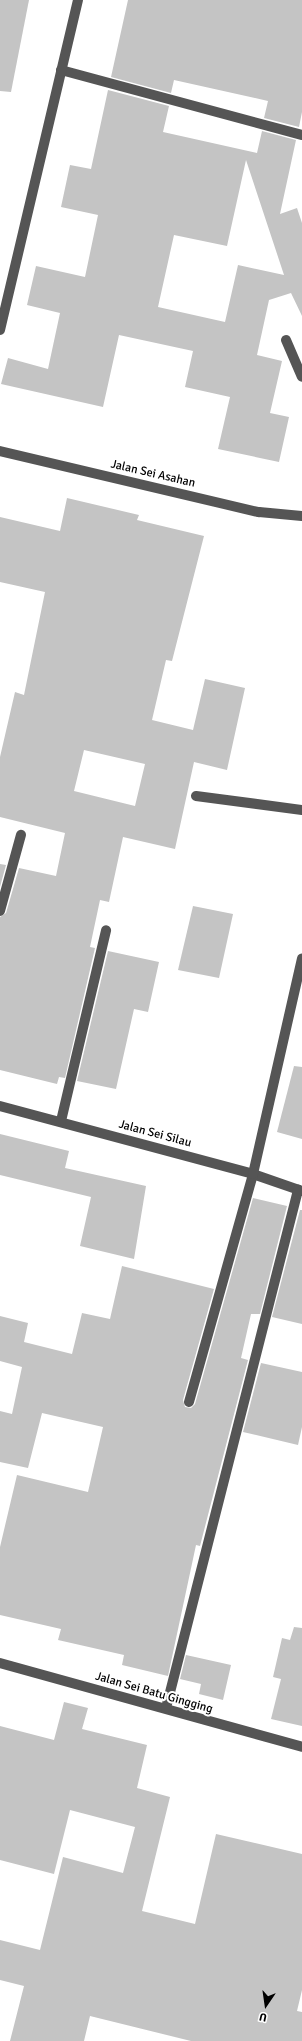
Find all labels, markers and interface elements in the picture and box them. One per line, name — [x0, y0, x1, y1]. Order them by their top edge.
street label: Jalan Sei Asahan — [109, 457, 197, 491]
street label: Jalan Sei Silau — [117, 1117, 193, 1151]
street label: Jalan Sei Batu Gingging — [94, 1669, 214, 1717]
north arrow — [246, 1985, 286, 2025]
text: U — [258, 2010, 268, 2024]

